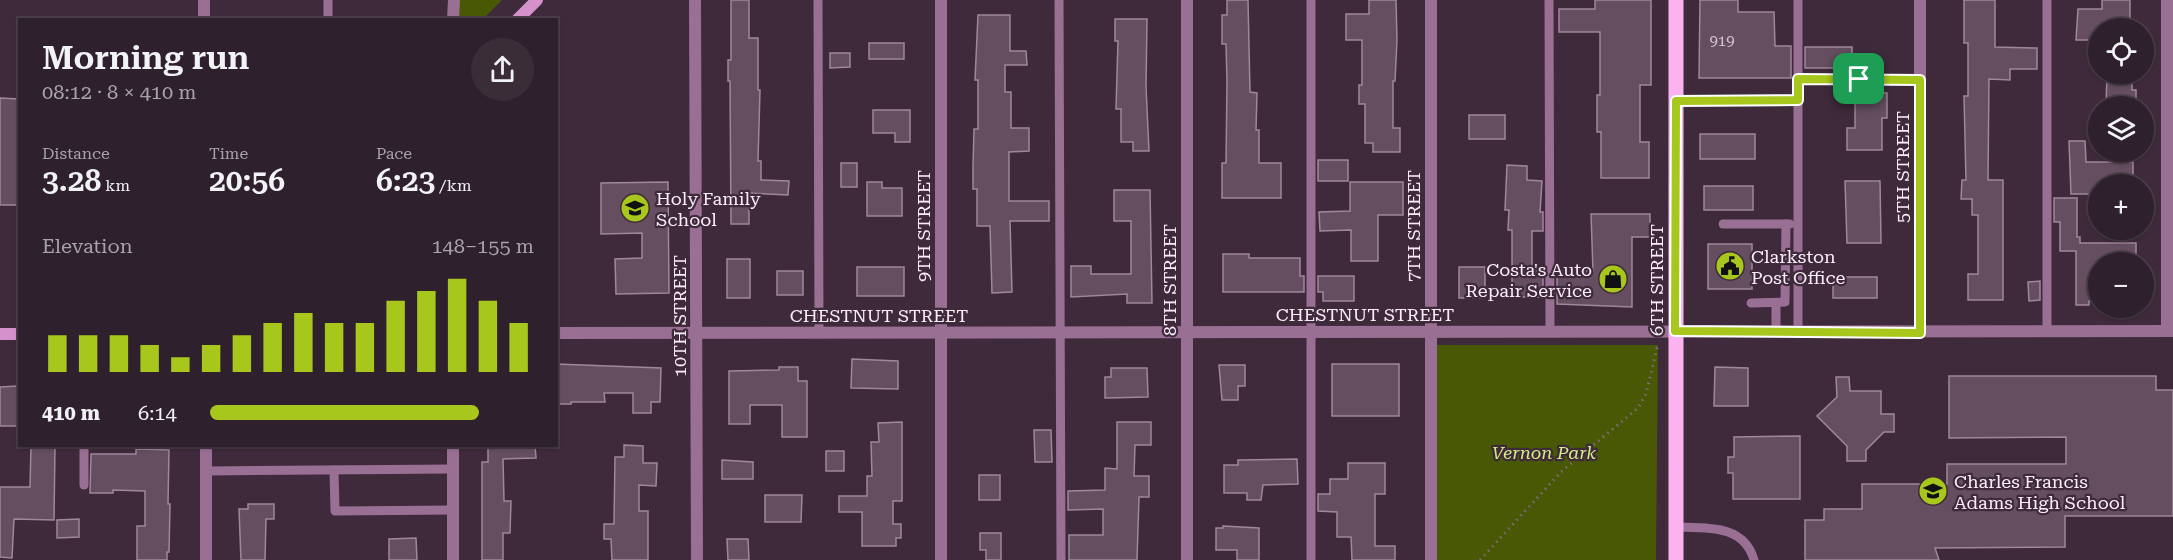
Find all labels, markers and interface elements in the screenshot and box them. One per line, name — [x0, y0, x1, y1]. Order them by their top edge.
map controls — [2088, 18, 2154, 318]
button: locate — [2088, 18, 2154, 84]
house number: 919 — [1709, 32, 1735, 50]
text: Morning run — [42, 38, 249, 77]
button: share — [471, 38, 534, 101]
pin — [1833, 53, 1884, 104]
icon: arrive — [1842, 62, 1875, 95]
text: 08:12 · 8 × 410 m — [42, 80, 197, 104]
button: layers — [2088, 96, 2154, 162]
street label: 5TH STREET — [1892, 111, 1913, 223]
text: Distance — [42, 144, 110, 163]
text: Time — [209, 144, 248, 163]
text: Pace — [376, 144, 412, 163]
text: 3.28 — [42, 163, 101, 198]
text: 20:56 — [209, 163, 285, 198]
text: 6:23 — [376, 163, 435, 198]
street label: 9TH STREET — [913, 170, 934, 282]
street label: 7TH STREET — [1403, 170, 1424, 282]
button: + — [2088, 174, 2154, 240]
text: km — [101, 176, 130, 195]
text: /km — [435, 176, 472, 195]
place label: Holy Family School — [656, 188, 761, 230]
school or university icon: Holy Family School — [619, 192, 651, 224]
street label: 8TH STREET — [1159, 224, 1180, 336]
street label: 6TH STREET — [1646, 224, 1667, 336]
text: Elevation — [42, 234, 133, 258]
text: 148–155 m — [431, 234, 534, 258]
place label: Clarkston Post Office — [1751, 246, 1845, 288]
public building icon: Clarkston Post Office — [1714, 250, 1746, 282]
button: − — [2088, 252, 2154, 318]
street label: 10TH STREET — [669, 255, 690, 377]
place label: Costa's Auto Repair Service — [1466, 259, 1592, 301]
shop icon: Costa's Auto Repair Service — [1597, 263, 1629, 295]
street label: CHESTNUT STREET — [1276, 304, 1454, 325]
street label: CHESTNUT STREET — [790, 305, 968, 326]
text: 410 m — [42, 401, 100, 425]
text: 6:14 — [138, 401, 177, 425]
park label: Vernon Park — [1492, 442, 1596, 463]
place label: Charles Francis Adams High School — [1954, 471, 2126, 513]
school or university icon: Charles Francis Adams High School — [1917, 475, 1949, 507]

